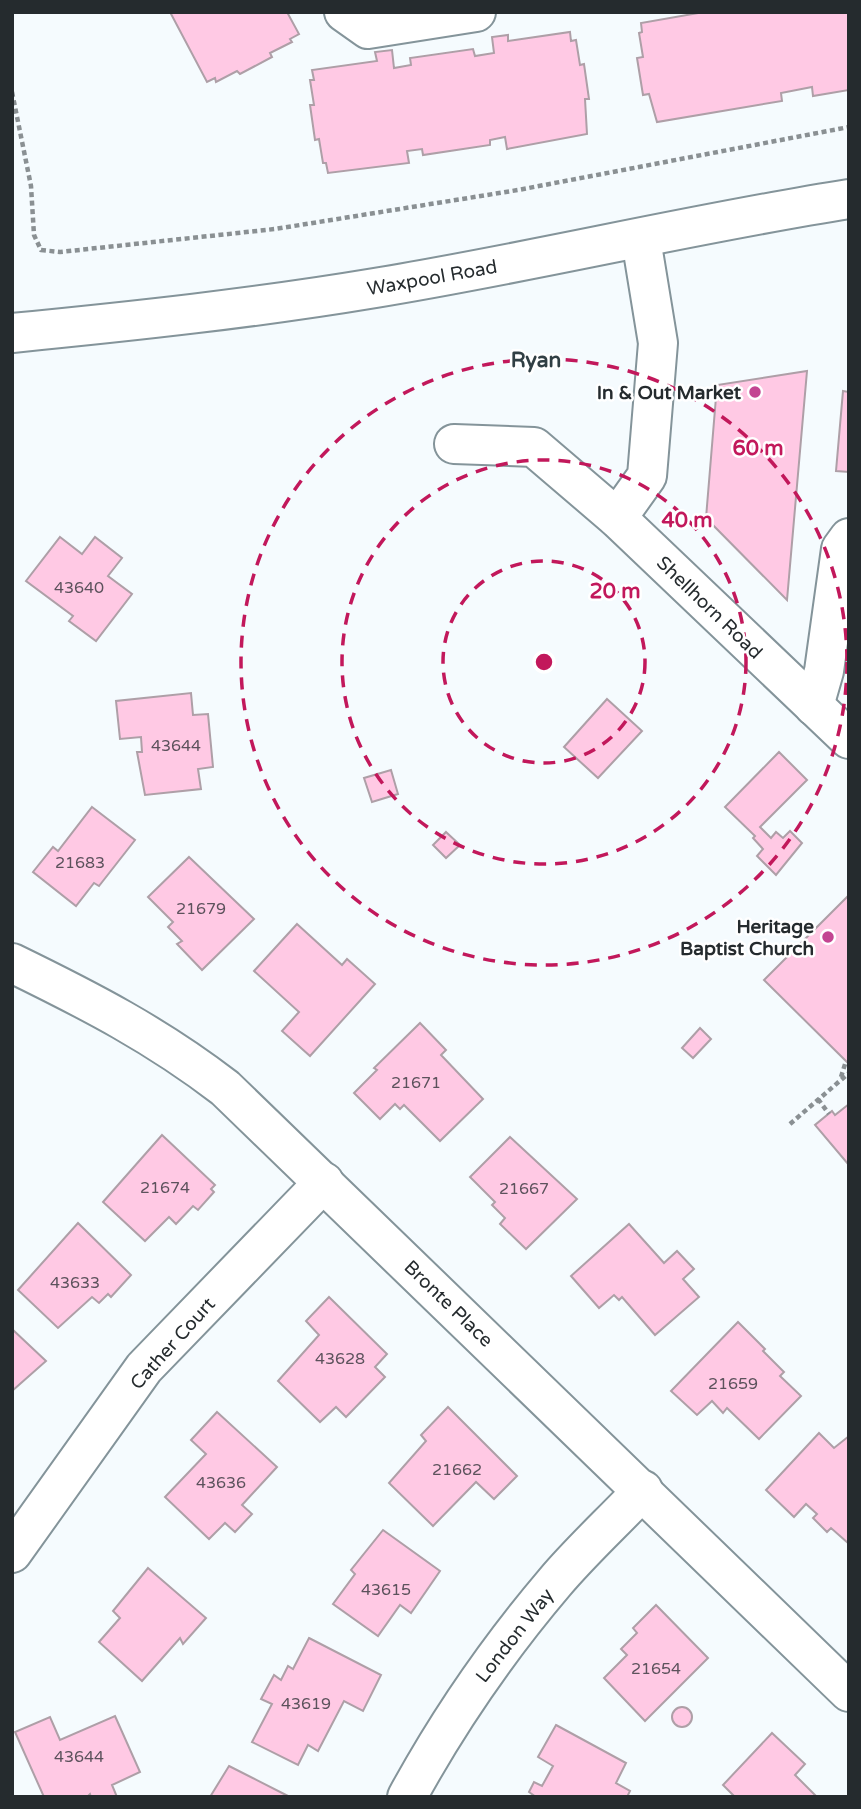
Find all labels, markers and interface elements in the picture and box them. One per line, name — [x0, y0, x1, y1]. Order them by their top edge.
street label: Waxpool Road — [365, 256, 499, 300]
district label: Ryan — [511, 348, 561, 373]
place label: In & Out Market — [597, 382, 742, 404]
marker: In & Out Market — [747, 384, 763, 400]
text: 60 m — [732, 436, 784, 461]
text: 40 m — [661, 508, 713, 533]
street label: Shellhorn Road — [652, 552, 767, 664]
house number: 43640 — [54, 578, 104, 598]
text: 20 m — [589, 579, 641, 604]
centre of rings — [532, 650, 556, 674]
house number: 43644 — [151, 736, 201, 756]
house number: 21683 — [55, 853, 105, 873]
house number: 21679 — [176, 899, 226, 919]
place label: Heritage Baptist Church — [680, 916, 814, 961]
marker: Heritage Baptist Church — [820, 929, 836, 945]
house number: 21671 — [391, 1073, 441, 1093]
house number: 21674 — [140, 1178, 190, 1198]
house number: 21667 — [499, 1179, 549, 1199]
street label: Bronte Place — [399, 1256, 497, 1351]
house number: 43633 — [50, 1273, 100, 1293]
street label: Cather Court — [126, 1293, 220, 1394]
house number: 43628 — [315, 1349, 365, 1369]
house number: 21659 — [708, 1374, 758, 1394]
house number: 21662 — [432, 1460, 482, 1480]
house number: 43636 — [196, 1473, 246, 1493]
house number: 43615 — [361, 1580, 411, 1600]
street label: London Way — [471, 1584, 558, 1687]
house number: 21654 — [631, 1659, 681, 1679]
house number: 43619 — [281, 1694, 331, 1714]
house number: 43644 — [54, 1747, 104, 1767]

